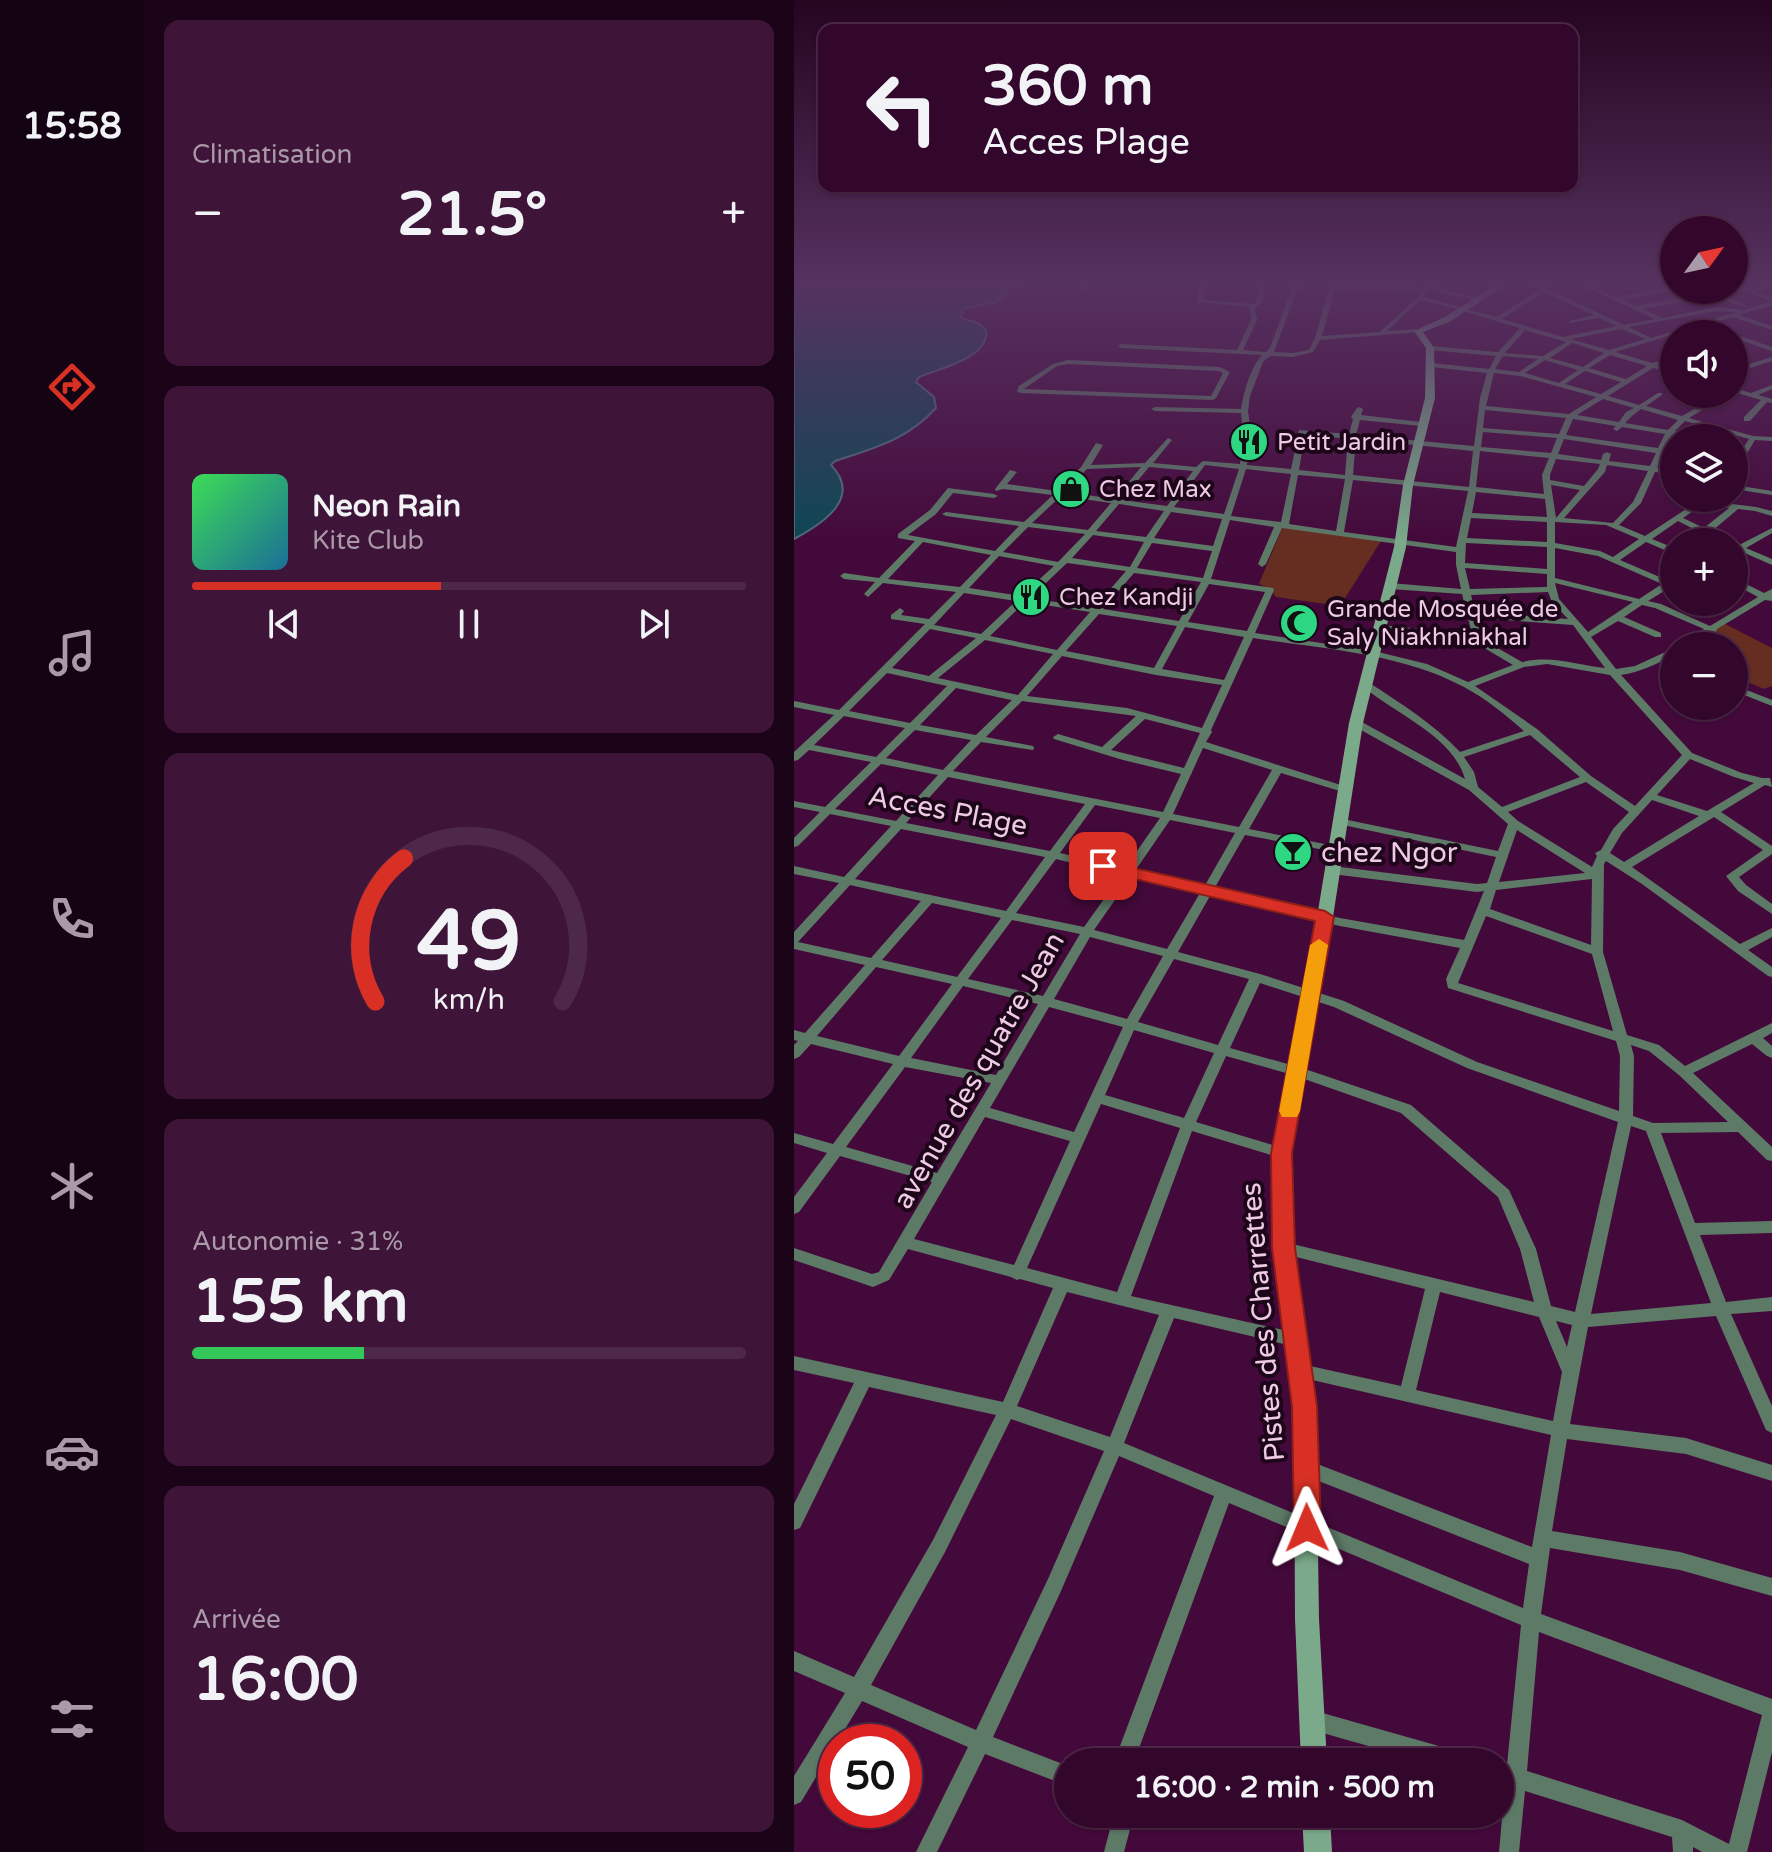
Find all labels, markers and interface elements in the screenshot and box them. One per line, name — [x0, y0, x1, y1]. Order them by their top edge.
text: 360 m — [982, 53, 1153, 120]
icon: left — [850, 56, 954, 160]
text: 15:58 — [22, 105, 122, 148]
text: Acces Plage — [982, 121, 1190, 164]
text: Climatisation — [192, 139, 352, 170]
text: 21.5° — [397, 179, 547, 251]
text: − — [192, 188, 223, 241]
text: + — [721, 188, 746, 241]
north arrow — [1660, 216, 1748, 304]
map controls — [1660, 216, 1748, 720]
button: sound — [1660, 320, 1748, 408]
icon: directions — [44, 359, 100, 415]
restaurant icon: Petit Jardin — [1228, 421, 1270, 463]
button: layers — [1660, 424, 1748, 512]
place label: Petit Jardin — [1277, 428, 1406, 457]
shop icon: Chez Max — [1050, 468, 1092, 510]
place label: Chez Max — [1099, 475, 1212, 504]
text: Neon Rain — [312, 488, 461, 525]
text: Kite Club — [312, 525, 424, 556]
button: + — [1660, 528, 1748, 616]
restaurant icon: Chez Kandji — [1010, 576, 1052, 618]
place label: Chez Kandji — [1059, 583, 1193, 612]
place label: Grande Mosquée de Saly Niakhniakhal — [1327, 595, 1558, 652]
icon: previous — [262, 602, 306, 646]
icon: pause — [447, 602, 491, 646]
icon: next — [632, 602, 676, 646]
mosque icon: Grande Mosquée de Saly Niakhniakhal — [1278, 602, 1320, 644]
icon: music — [44, 625, 100, 681]
button: − — [1660, 632, 1748, 720]
street label: Acces Plage — [865, 779, 1030, 843]
bar icon: chez Ngor — [1272, 831, 1314, 873]
pin — [1069, 832, 1137, 900]
place label: chez Ngor — [1321, 836, 1458, 870]
icon: arrive — [1081, 844, 1125, 888]
icon: phone — [44, 891, 100, 947]
text: 49 — [417, 892, 521, 992]
street label: avenue des quatre Jean — [886, 926, 1072, 1215]
text: km/h — [433, 983, 505, 1017]
icon: climate — [44, 1158, 100, 1214]
street label: Pistes des Charrettes — [1234, 1181, 1292, 1463]
text: Autonomie · 31% — [192, 1226, 403, 1257]
text: 155 km — [192, 1266, 408, 1338]
icon: car — [44, 1424, 100, 1480]
position arrow — [1265, 1486, 1349, 1570]
text: Arrivée — [192, 1604, 281, 1635]
text: 16:00 — [192, 1644, 358, 1716]
icon: filters — [44, 1691, 100, 1747]
speed limit sign: 50 — [818, 1724, 922, 1828]
text: 16:00 · 2 min · 500 m — [1133, 1769, 1435, 1806]

